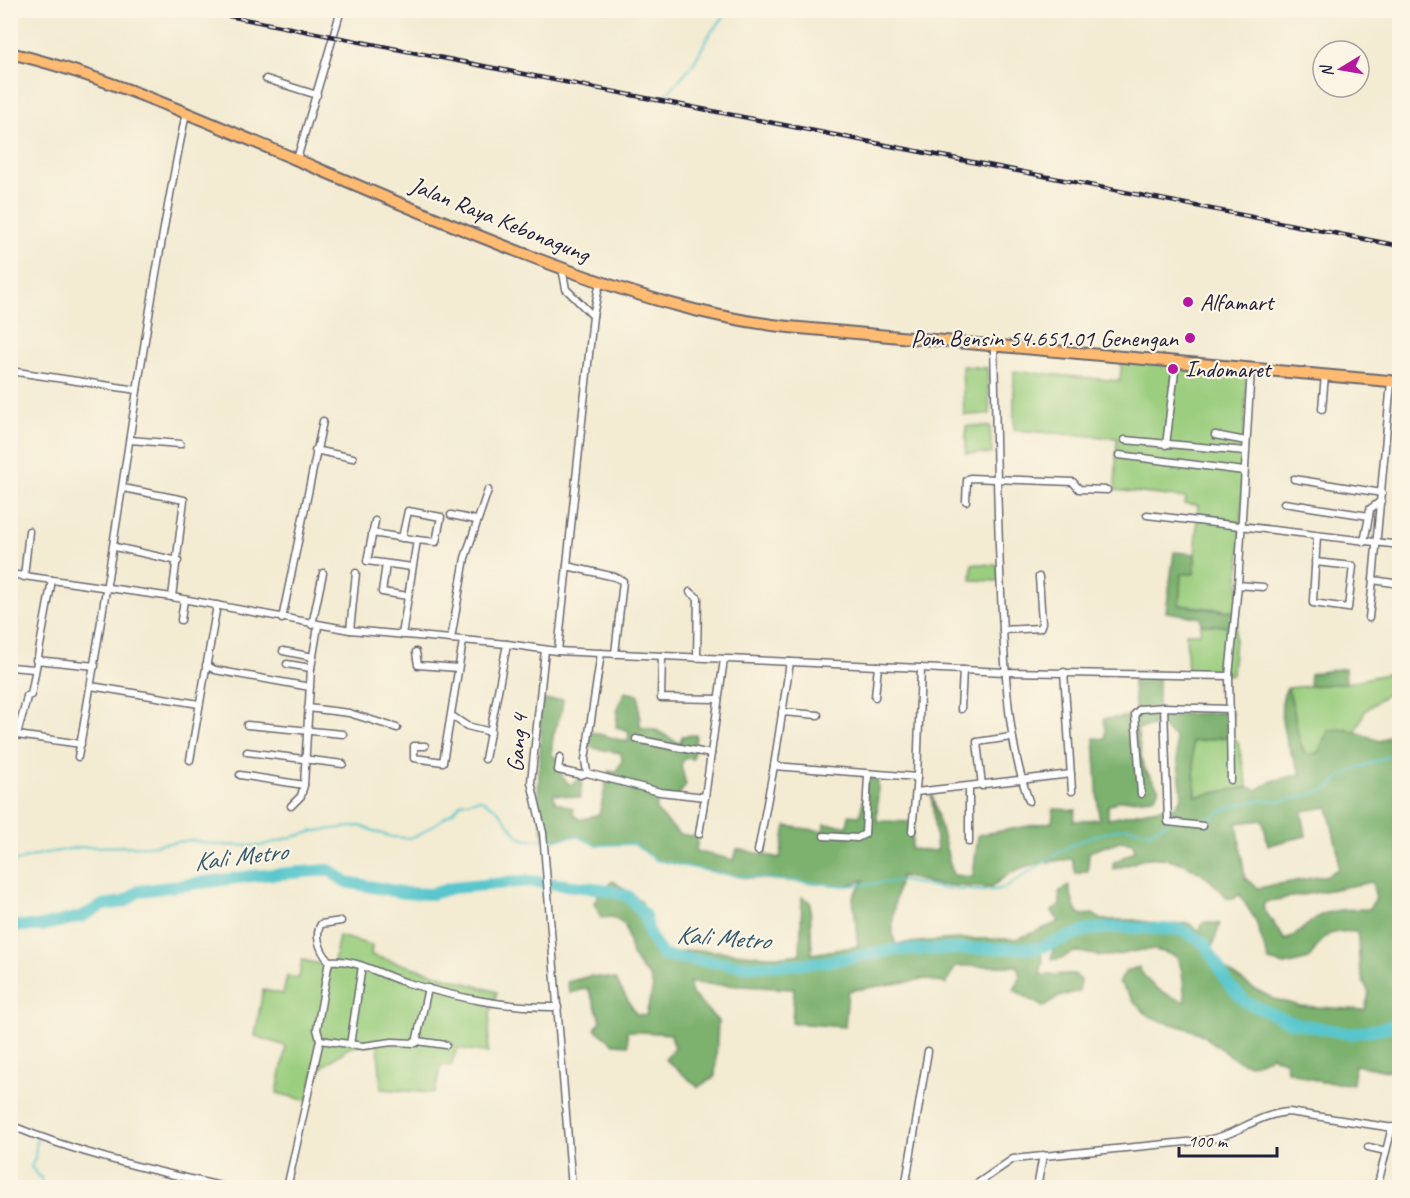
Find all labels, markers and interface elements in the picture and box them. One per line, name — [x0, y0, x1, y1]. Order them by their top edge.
north arrow — [1311, 39, 1371, 99]
text: N — [1316, 62, 1338, 78]
street label: Jalan Raya Kebonagung — [405, 169, 596, 270]
place label: Alfamart — [1200, 287, 1275, 317]
marker: Alfamart — [1181, 295, 1195, 309]
place label: Pom Bensin 54.651.01 Genengan — [911, 323, 1179, 353]
marker: Pom Bensin 54.651.01 Genengan — [1183, 331, 1197, 345]
place label: Indomaret — [1185, 354, 1273, 384]
marker: Indomaret — [1166, 362, 1180, 376]
street label: Gang 4 — [500, 711, 535, 773]
water label: Kali Metro — [192, 834, 292, 879]
water label: Kali Metro — [675, 918, 774, 957]
scale bar — [1179, 1120, 1276, 1158]
text: 100 m — [1188, 1130, 1229, 1152]

